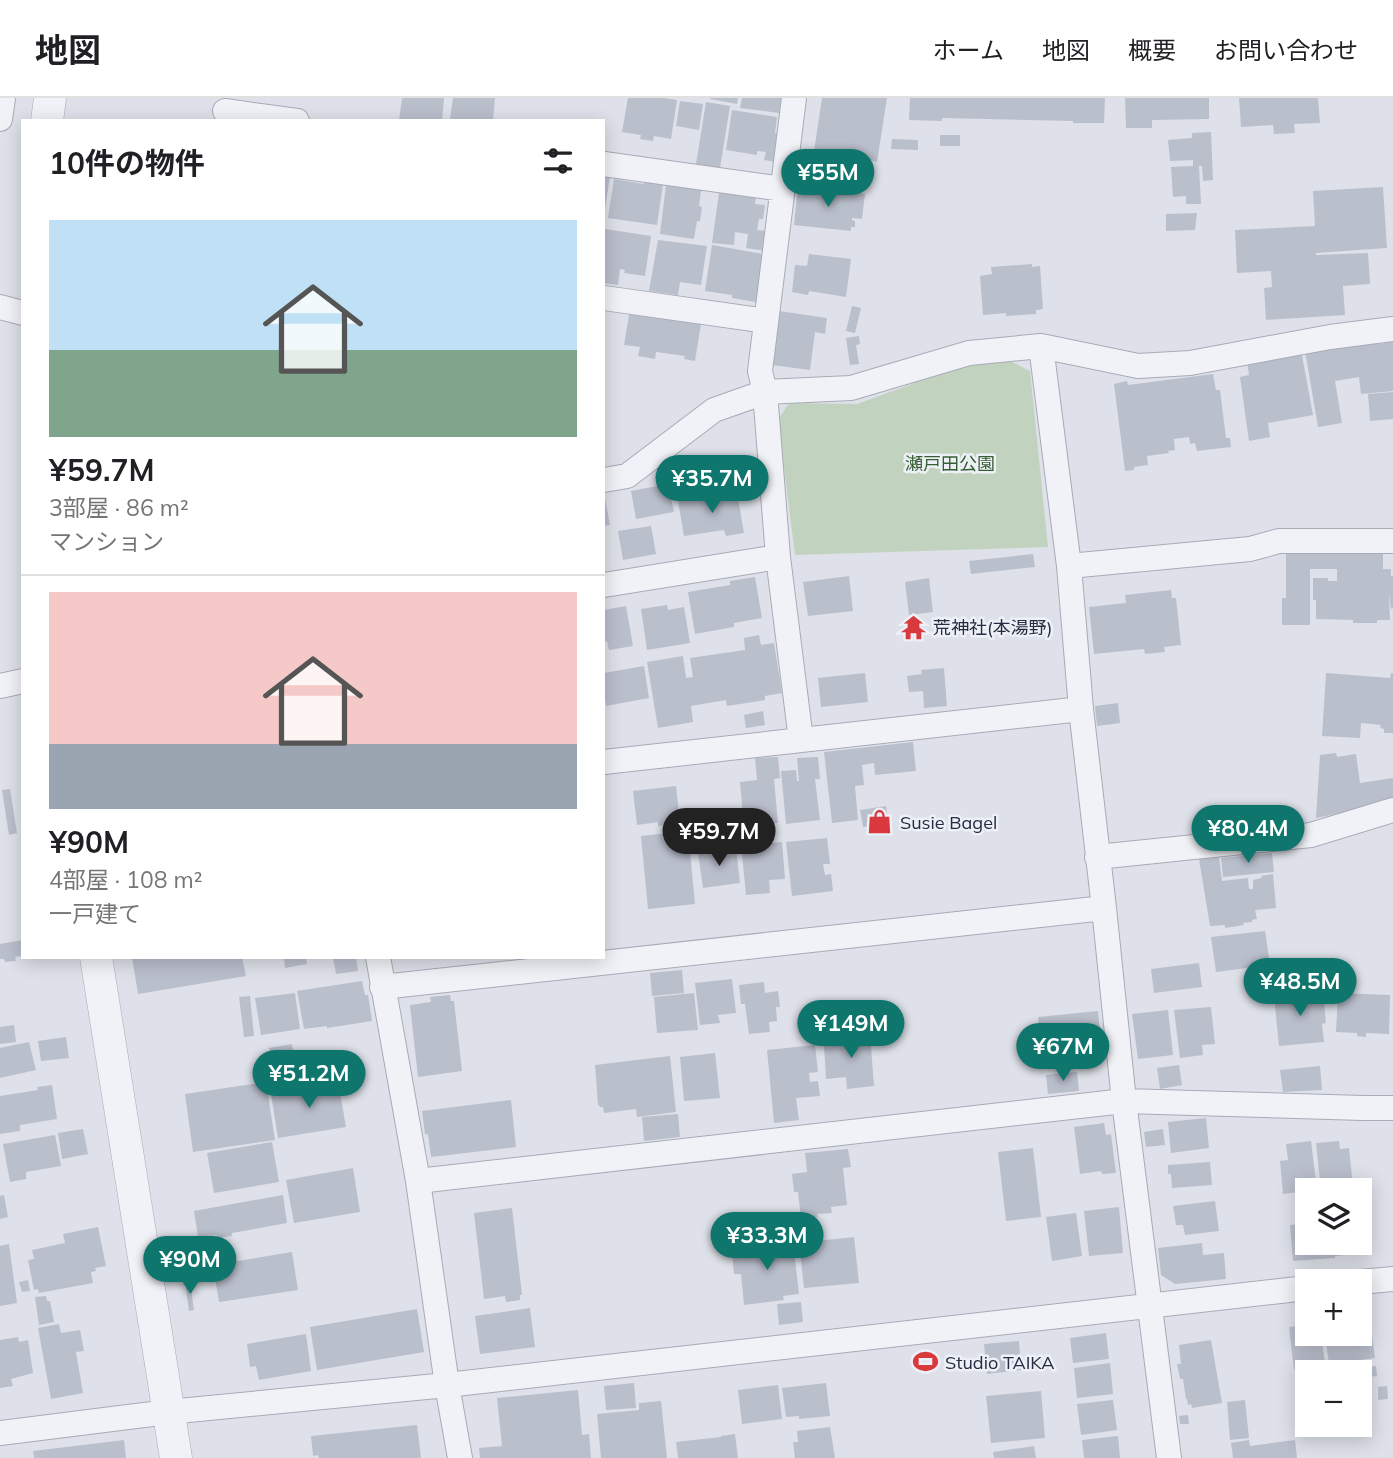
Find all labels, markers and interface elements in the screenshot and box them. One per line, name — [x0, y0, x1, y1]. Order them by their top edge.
text: 地図 — [35, 29, 101, 70]
text: ホーム — [933, 35, 1004, 65]
text: 地図 — [1042, 35, 1090, 65]
text: 概要 — [1128, 35, 1176, 65]
text: お問い合わせ — [1214, 35, 1358, 65]
icon: filters — [539, 142, 577, 180]
text: 10件の物件 — [49, 144, 205, 182]
pin: ¥55M — [787, 150, 869, 209]
text: ¥55M — [797, 157, 859, 186]
icon: home — [250, 266, 376, 392]
text: ¥59.7M — [49, 451, 155, 489]
park label: 瀬戸田公園 — [905, 452, 995, 475]
pin: ¥35.7M — [655, 456, 769, 515]
text: ¥35.7M — [672, 463, 752, 492]
text: 3部屋 · 86 m² — [49, 493, 189, 522]
text: マンション — [49, 527, 164, 556]
temple icon: 荒神社(本湯野) — [899, 613, 927, 641]
place label: 荒神社(本湯野) — [933, 616, 1052, 639]
icon: home — [250, 638, 376, 764]
pin: ¥80.4M — [1191, 806, 1305, 865]
pin: ¥59.7M — [662, 808, 776, 868]
shop icon: Susie Bagel — [866, 808, 894, 836]
place label: Susie Bagel — [900, 811, 997, 834]
text: ¥80.4M — [1208, 813, 1288, 842]
text: ¥59.7M — [679, 816, 759, 845]
text: ¥90M — [49, 823, 129, 861]
text: 4部屋 · 108 m² — [49, 865, 202, 894]
text: 一戸建て — [49, 899, 141, 928]
pin: ¥48.5M — [1243, 958, 1357, 1018]
text: ¥48.5M — [1260, 966, 1340, 995]
pin: ¥149M — [802, 1000, 900, 1060]
text: ¥149M — [813, 1008, 889, 1037]
pin: ¥67M — [1022, 1024, 1104, 1083]
text: ¥67M — [1032, 1031, 1094, 1060]
pin: ¥51.2M — [252, 1051, 366, 1110]
text: ¥51.2M — [269, 1058, 349, 1087]
map controls — [1295, 1178, 1372, 1437]
button: layers — [1295, 1178, 1372, 1255]
pin: ¥33.3M — [710, 1212, 824, 1272]
text: ¥33.3M — [727, 1220, 807, 1249]
pin: ¥90M — [149, 1236, 231, 1296]
text: ¥90M — [159, 1244, 221, 1273]
button: + — [1295, 1269, 1372, 1346]
sports icon: Studio TAIKA — [911, 1348, 939, 1376]
place label: Studio TAIKA — [945, 1351, 1054, 1374]
button: − — [1295, 1360, 1372, 1437]

